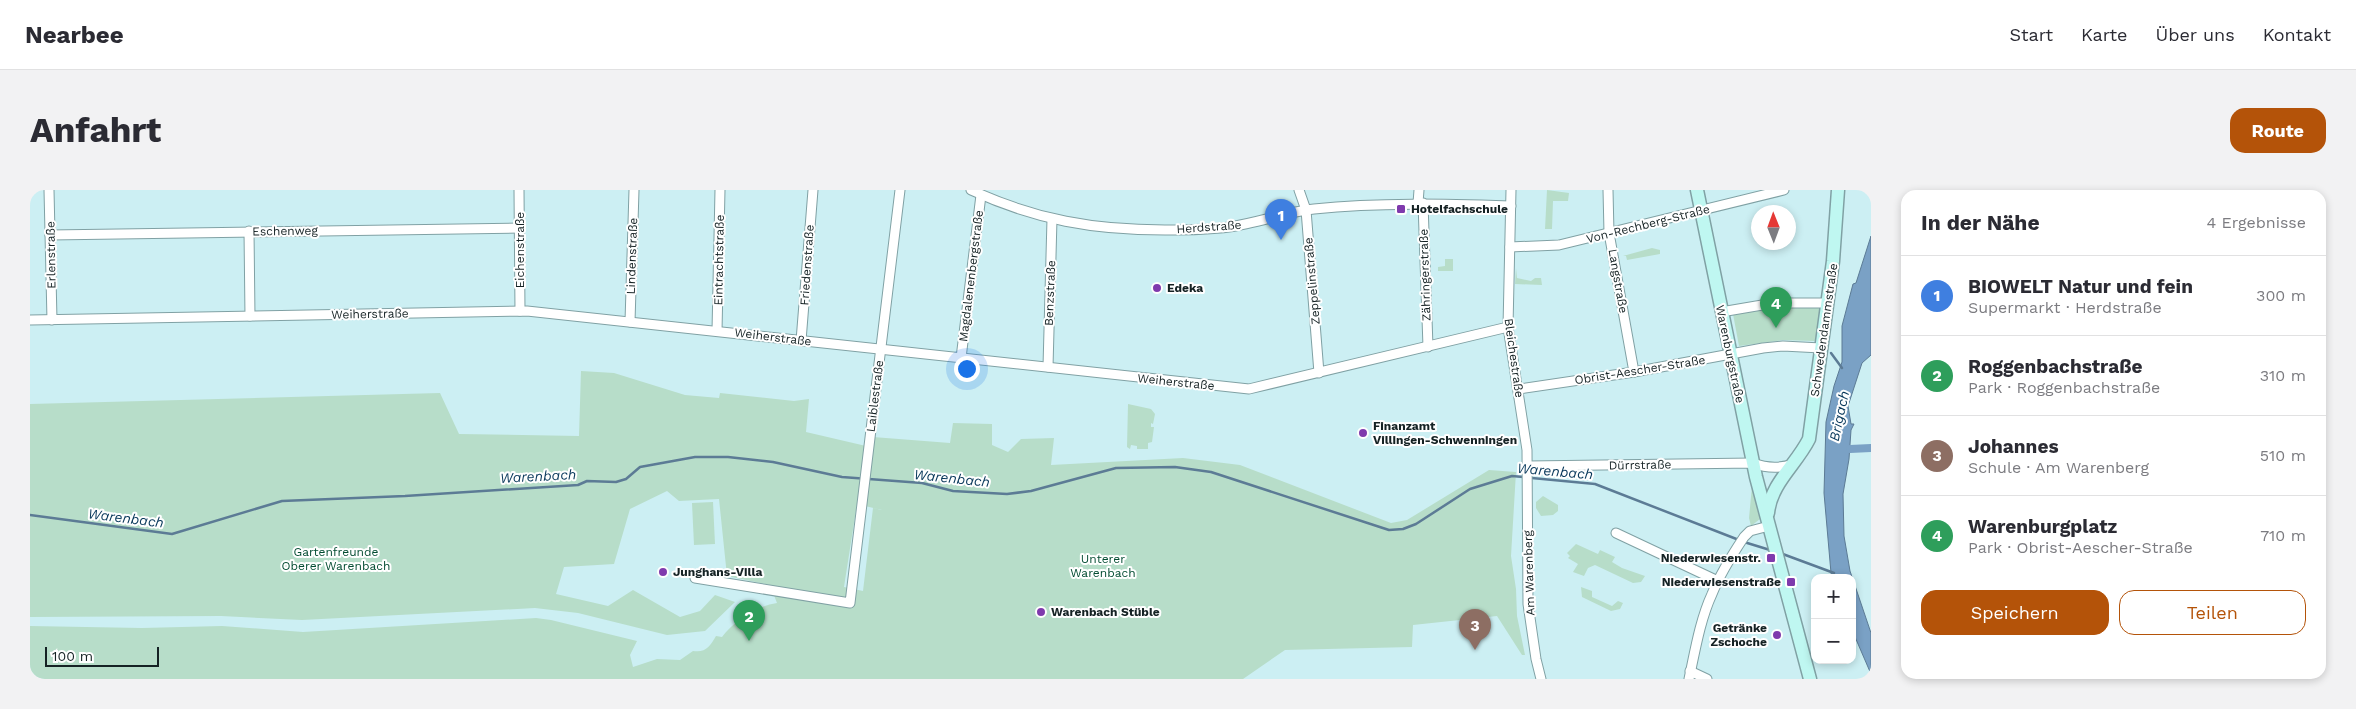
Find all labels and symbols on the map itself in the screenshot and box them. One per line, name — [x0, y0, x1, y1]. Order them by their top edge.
pin: 1 — [1265, 199, 1297, 240]
place label: Hotelfachschule — [1411, 202, 1508, 216]
street label: Von-Rechberg-Straße — [1585, 202, 1711, 246]
marker: Hotelfachschule — [1395, 203, 1407, 215]
north arrow — [1751, 205, 1796, 250]
street label: Magdalenenbergstraße — [956, 209, 986, 343]
street label: Eichenstraße — [513, 212, 527, 288]
street label: Eintrachtstraße — [711, 214, 727, 306]
street label: Lindenstraße — [624, 217, 640, 295]
street label: Herdstraße — [1176, 218, 1242, 236]
street label: Erlenstraße — [43, 221, 59, 289]
street label: Eschenweg — [252, 223, 318, 239]
street label: Friedenstraße — [797, 224, 817, 306]
street label: Zähringerstraße — [1416, 228, 1434, 321]
street label: Zeppelinstraße — [1301, 237, 1323, 325]
street label: Langstraße — [1605, 248, 1631, 314]
street label: Benzstraße — [1042, 260, 1058, 326]
street label: Schwedendammstraße — [1808, 262, 1840, 398]
place label: Edeka — [1167, 281, 1203, 295]
marker: Edeka — [1151, 282, 1163, 294]
pin: 4 — [1760, 287, 1792, 328]
street label: Warenburgstraße — [1713, 304, 1747, 404]
street label: Weiherstraße — [331, 306, 409, 322]
street label: Bleichestraße — [1502, 317, 1527, 399]
street label: Weiherstraße — [734, 325, 812, 349]
street label: Obrist-Aescher-Straße — [1574, 353, 1706, 387]
your location — [954, 356, 980, 382]
street label: Laiblestraße — [864, 359, 886, 433]
street label: Weiherstraße — [1137, 371, 1215, 393]
water label: Brigach — [1826, 389, 1852, 443]
place label: Finanzamt Villingen-Schwenningen — [1373, 419, 1517, 447]
marker: Finanzamt Villingen-Schwenningen — [1357, 427, 1369, 439]
street label: Dürrstraße — [1608, 457, 1672, 473]
water label: Warenbach — [1516, 460, 1594, 482]
water label: Warenbach — [500, 466, 576, 486]
water label: Warenbach — [913, 466, 991, 490]
water label: Warenbach — [87, 505, 165, 531]
street label: Am Warenberg — [1520, 529, 1537, 616]
park label: Gartenfreunde Oberer Warenbach — [282, 545, 390, 573]
place label: Niederwiesenstr. — [1661, 551, 1761, 565]
park label: Unterer Warenbach — [1070, 552, 1136, 580]
marker: Niederwiesenstr. — [1765, 552, 1777, 564]
place label: Junghans-Villa — [673, 565, 762, 579]
marker: Junghans-Villa — [657, 566, 669, 578]
place label: Niederwiesenstraße — [1662, 575, 1781, 589]
marker: Niederwiesenstraße — [1785, 576, 1797, 588]
pin: 2 — [733, 600, 765, 641]
place label: Warenbach Stüble — [1051, 605, 1160, 619]
marker: Warenbach Stüble — [1035, 606, 1047, 618]
pin: 3 — [1459, 609, 1491, 650]
place label: Getränke Zschoche — [1710, 621, 1767, 649]
marker: Getränke Zschoche — [1771, 629, 1783, 641]
scale bar — [45, 644, 159, 667]

